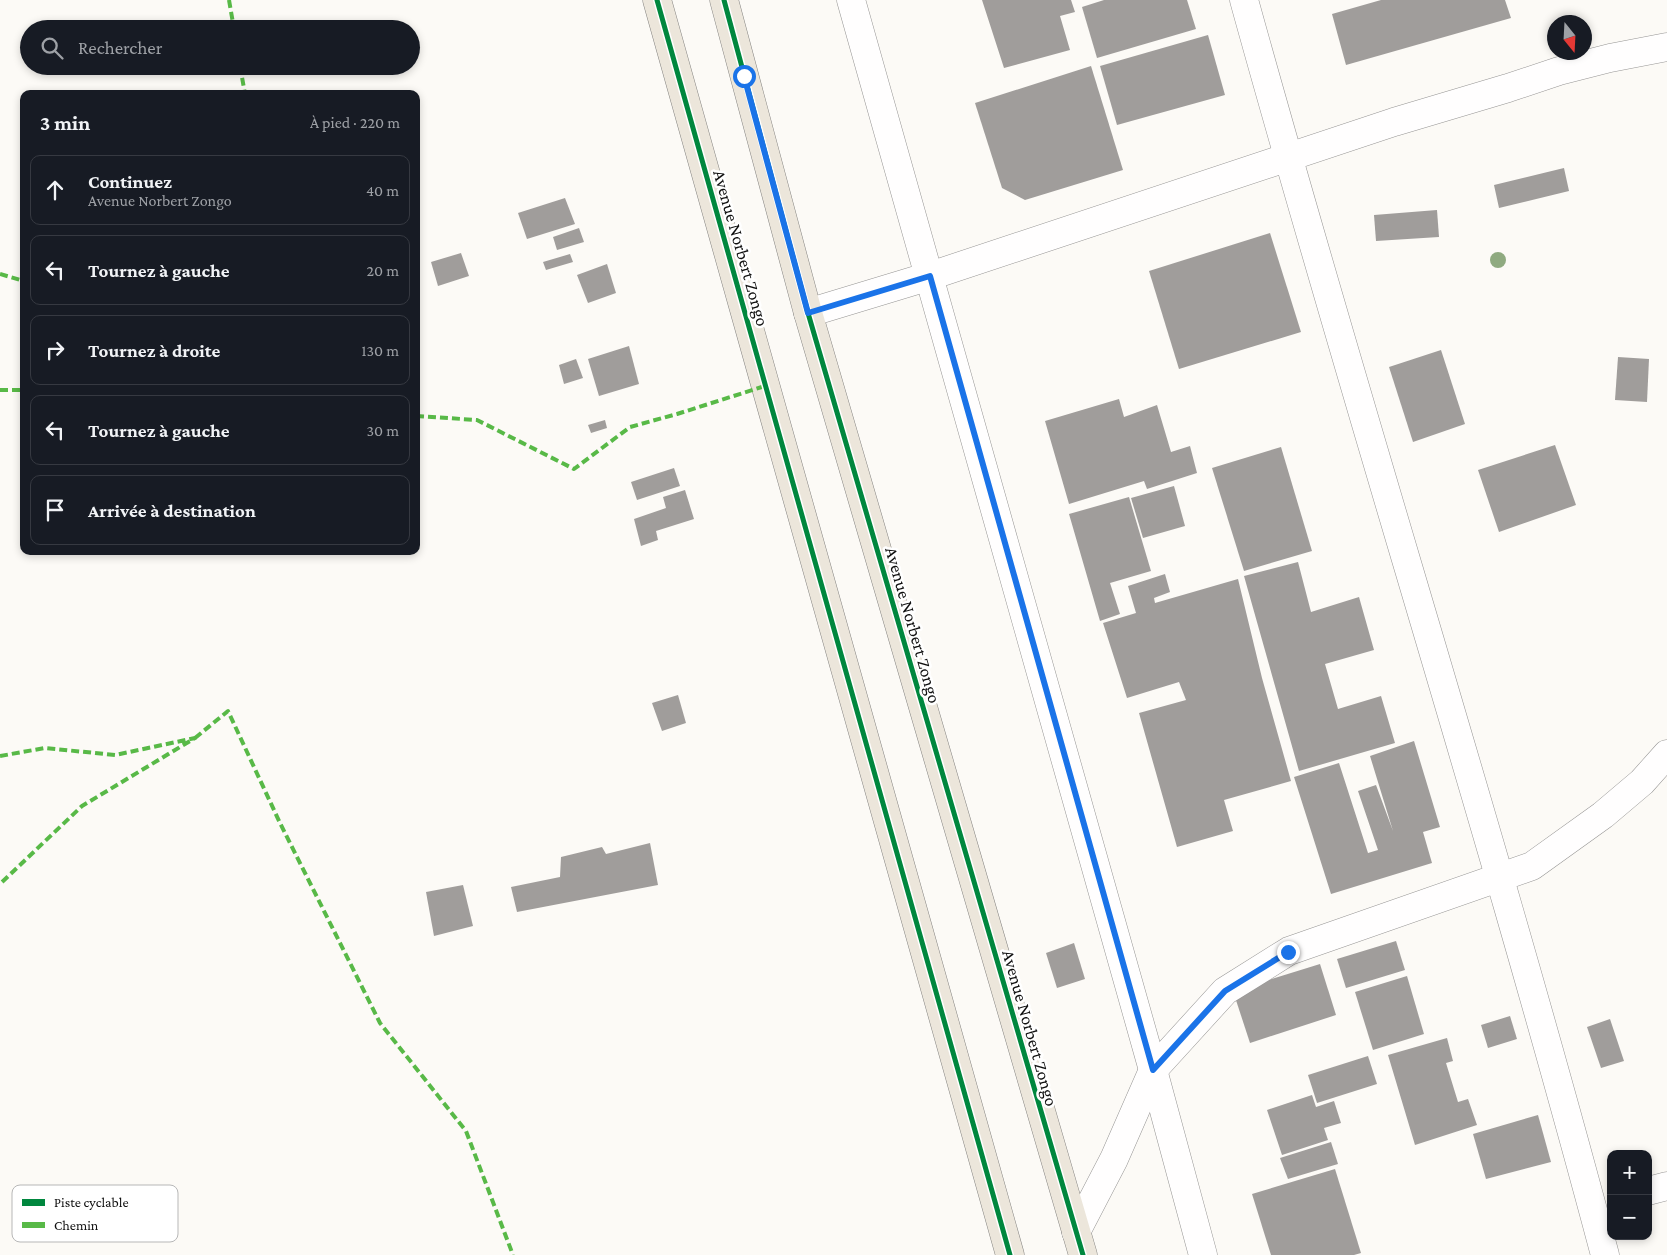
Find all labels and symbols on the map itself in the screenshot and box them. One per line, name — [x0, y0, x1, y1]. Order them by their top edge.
north arrow — [1547, 15, 1592, 60]
route start — [733, 65, 756, 88]
street label: Avenue Norbert Zongo — [709, 167, 773, 329]
street label: Avenue Norbert Zongo — [881, 544, 945, 706]
route end — [1277, 941, 1300, 964]
street label: Avenue Norbert Zongo — [998, 947, 1062, 1109]
legend — [12, 1185, 178, 1242]
text: Piste cyclable — [54, 1194, 129, 1210]
text: Chemin — [54, 1217, 99, 1233]

